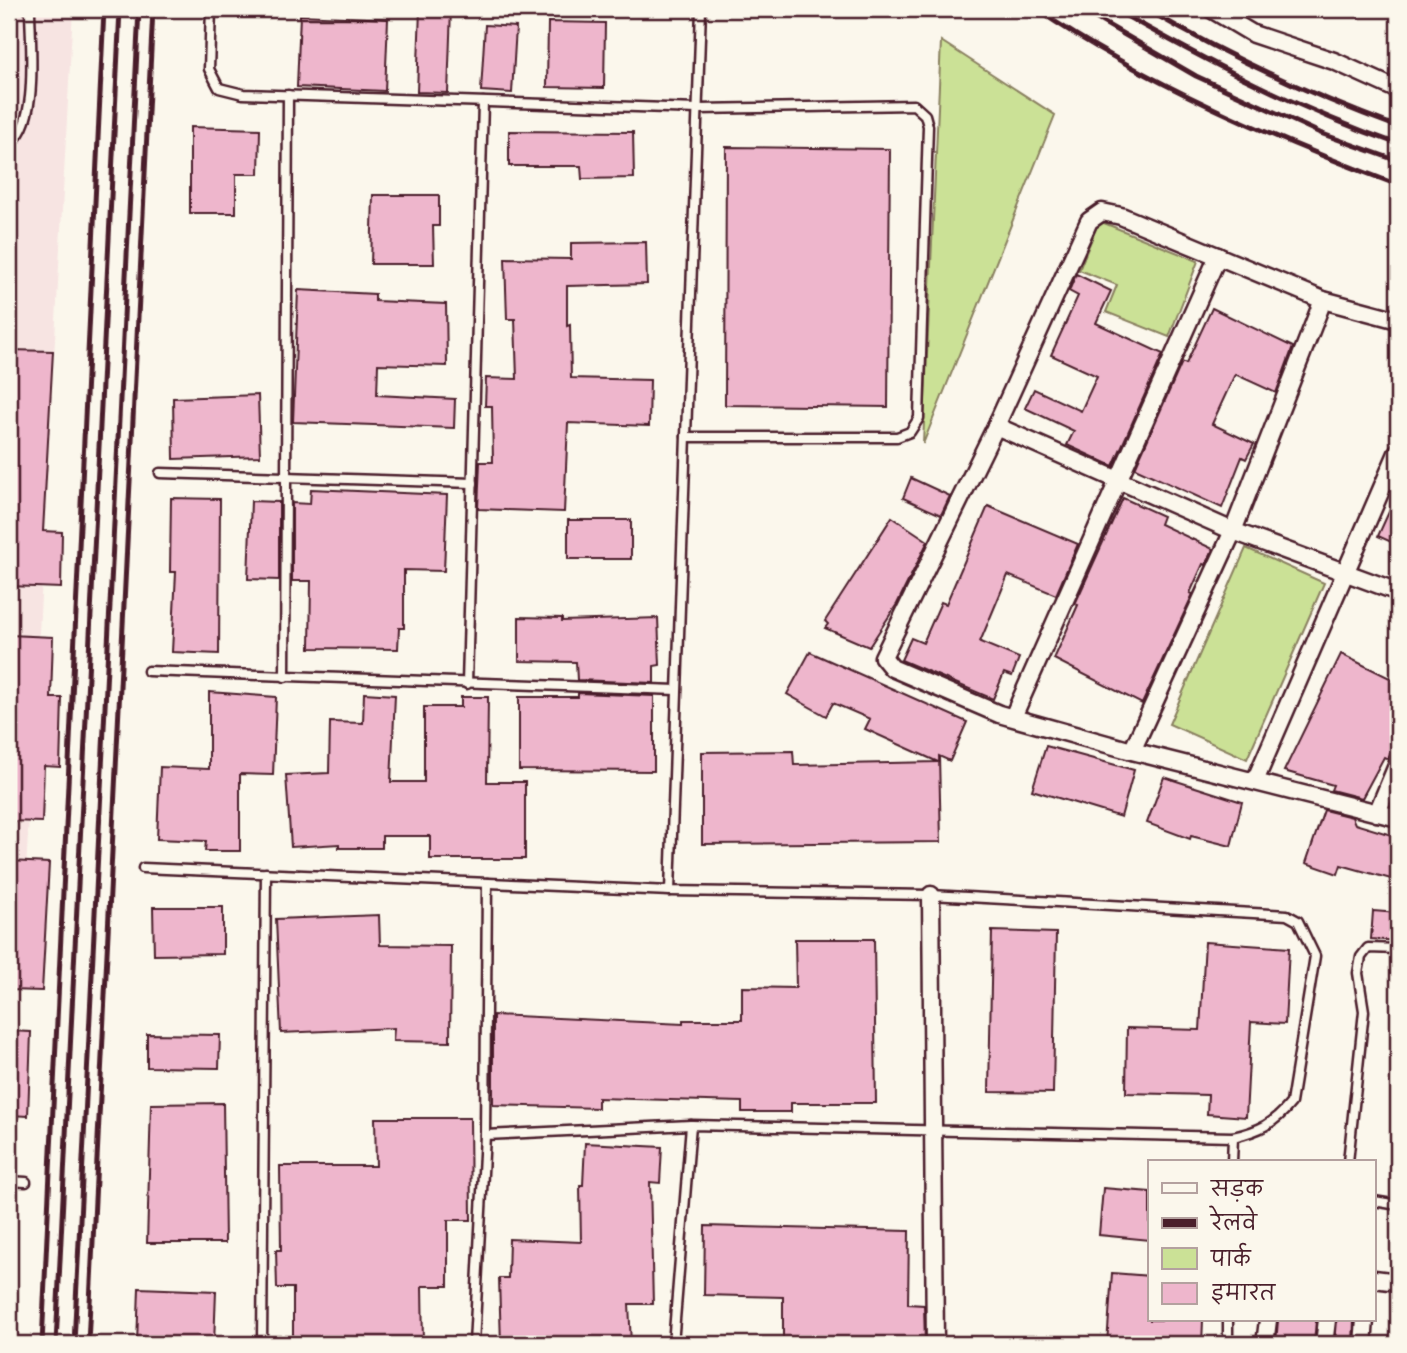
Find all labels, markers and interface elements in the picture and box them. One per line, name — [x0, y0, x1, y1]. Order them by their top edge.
legend — [1148, 1160, 1376, 1322]
text: सड़क — [1210, 1175, 1264, 1203]
text: रेलवे — [1208, 1205, 1258, 1237]
text: पार्क — [1210, 1242, 1252, 1273]
text: इमारत — [1211, 1279, 1277, 1307]

